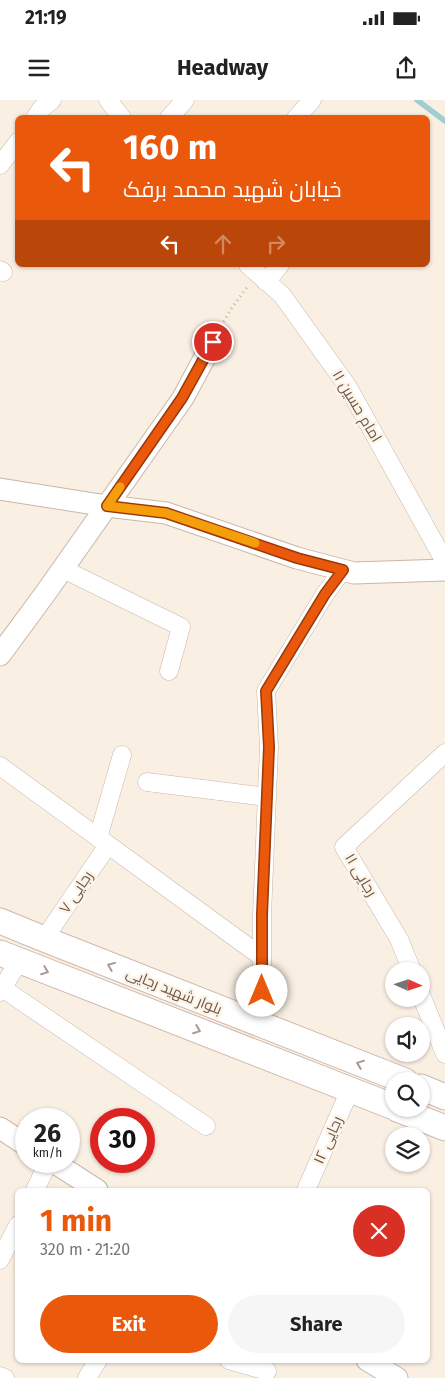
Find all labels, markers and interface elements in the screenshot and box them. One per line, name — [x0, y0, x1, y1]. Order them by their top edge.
text: 21:19 — [25, 6, 67, 29]
icon: menu — [25, 54, 53, 82]
text: Headway — [177, 54, 268, 81]
icon: share — [392, 54, 420, 82]
text: 160 m — [123, 126, 217, 168]
icon: left — [40, 135, 105, 200]
text: خیابان شهید محمد برفک — [123, 176, 341, 203]
icon: left — [156, 230, 184, 258]
icon: ahead — [209, 230, 237, 258]
icon: right — [262, 230, 290, 258]
pin — [192, 321, 234, 363]
icon: arrive — [199, 328, 227, 356]
street label: امام حسین ۱۱ — [328, 367, 386, 446]
street label: رجایی ۱۱ — [340, 850, 381, 900]
street label: رجایی ۷ — [55, 867, 98, 917]
one-way arrow — [107, 961, 116, 972]
north arrow — [385, 962, 430, 1008]
map controls — [385, 962, 430, 1172]
street label: بلوار شهید رجایی — [123, 964, 225, 1019]
position arrow — [235, 964, 287, 1016]
one-way arrow — [40, 965, 49, 975]
button: sound — [385, 1017, 430, 1062]
one-way arrow — [192, 1024, 200, 1034]
one-way arrow — [356, 1059, 365, 1070]
button: search — [385, 1072, 430, 1117]
speed limit sign: 30 — [90, 1108, 155, 1173]
street label: رجایی ۱۲ — [310, 1113, 347, 1167]
text: 26 — [34, 1119, 61, 1149]
button: layers — [385, 1127, 430, 1172]
text: km/h — [33, 1146, 62, 1160]
text: 1 min — [40, 1203, 112, 1239]
button: close — [353, 1205, 405, 1257]
text: 320 m · 21:20 — [40, 1240, 130, 1259]
button: Exit — [40, 1295, 218, 1353]
button: Share — [228, 1295, 405, 1353]

